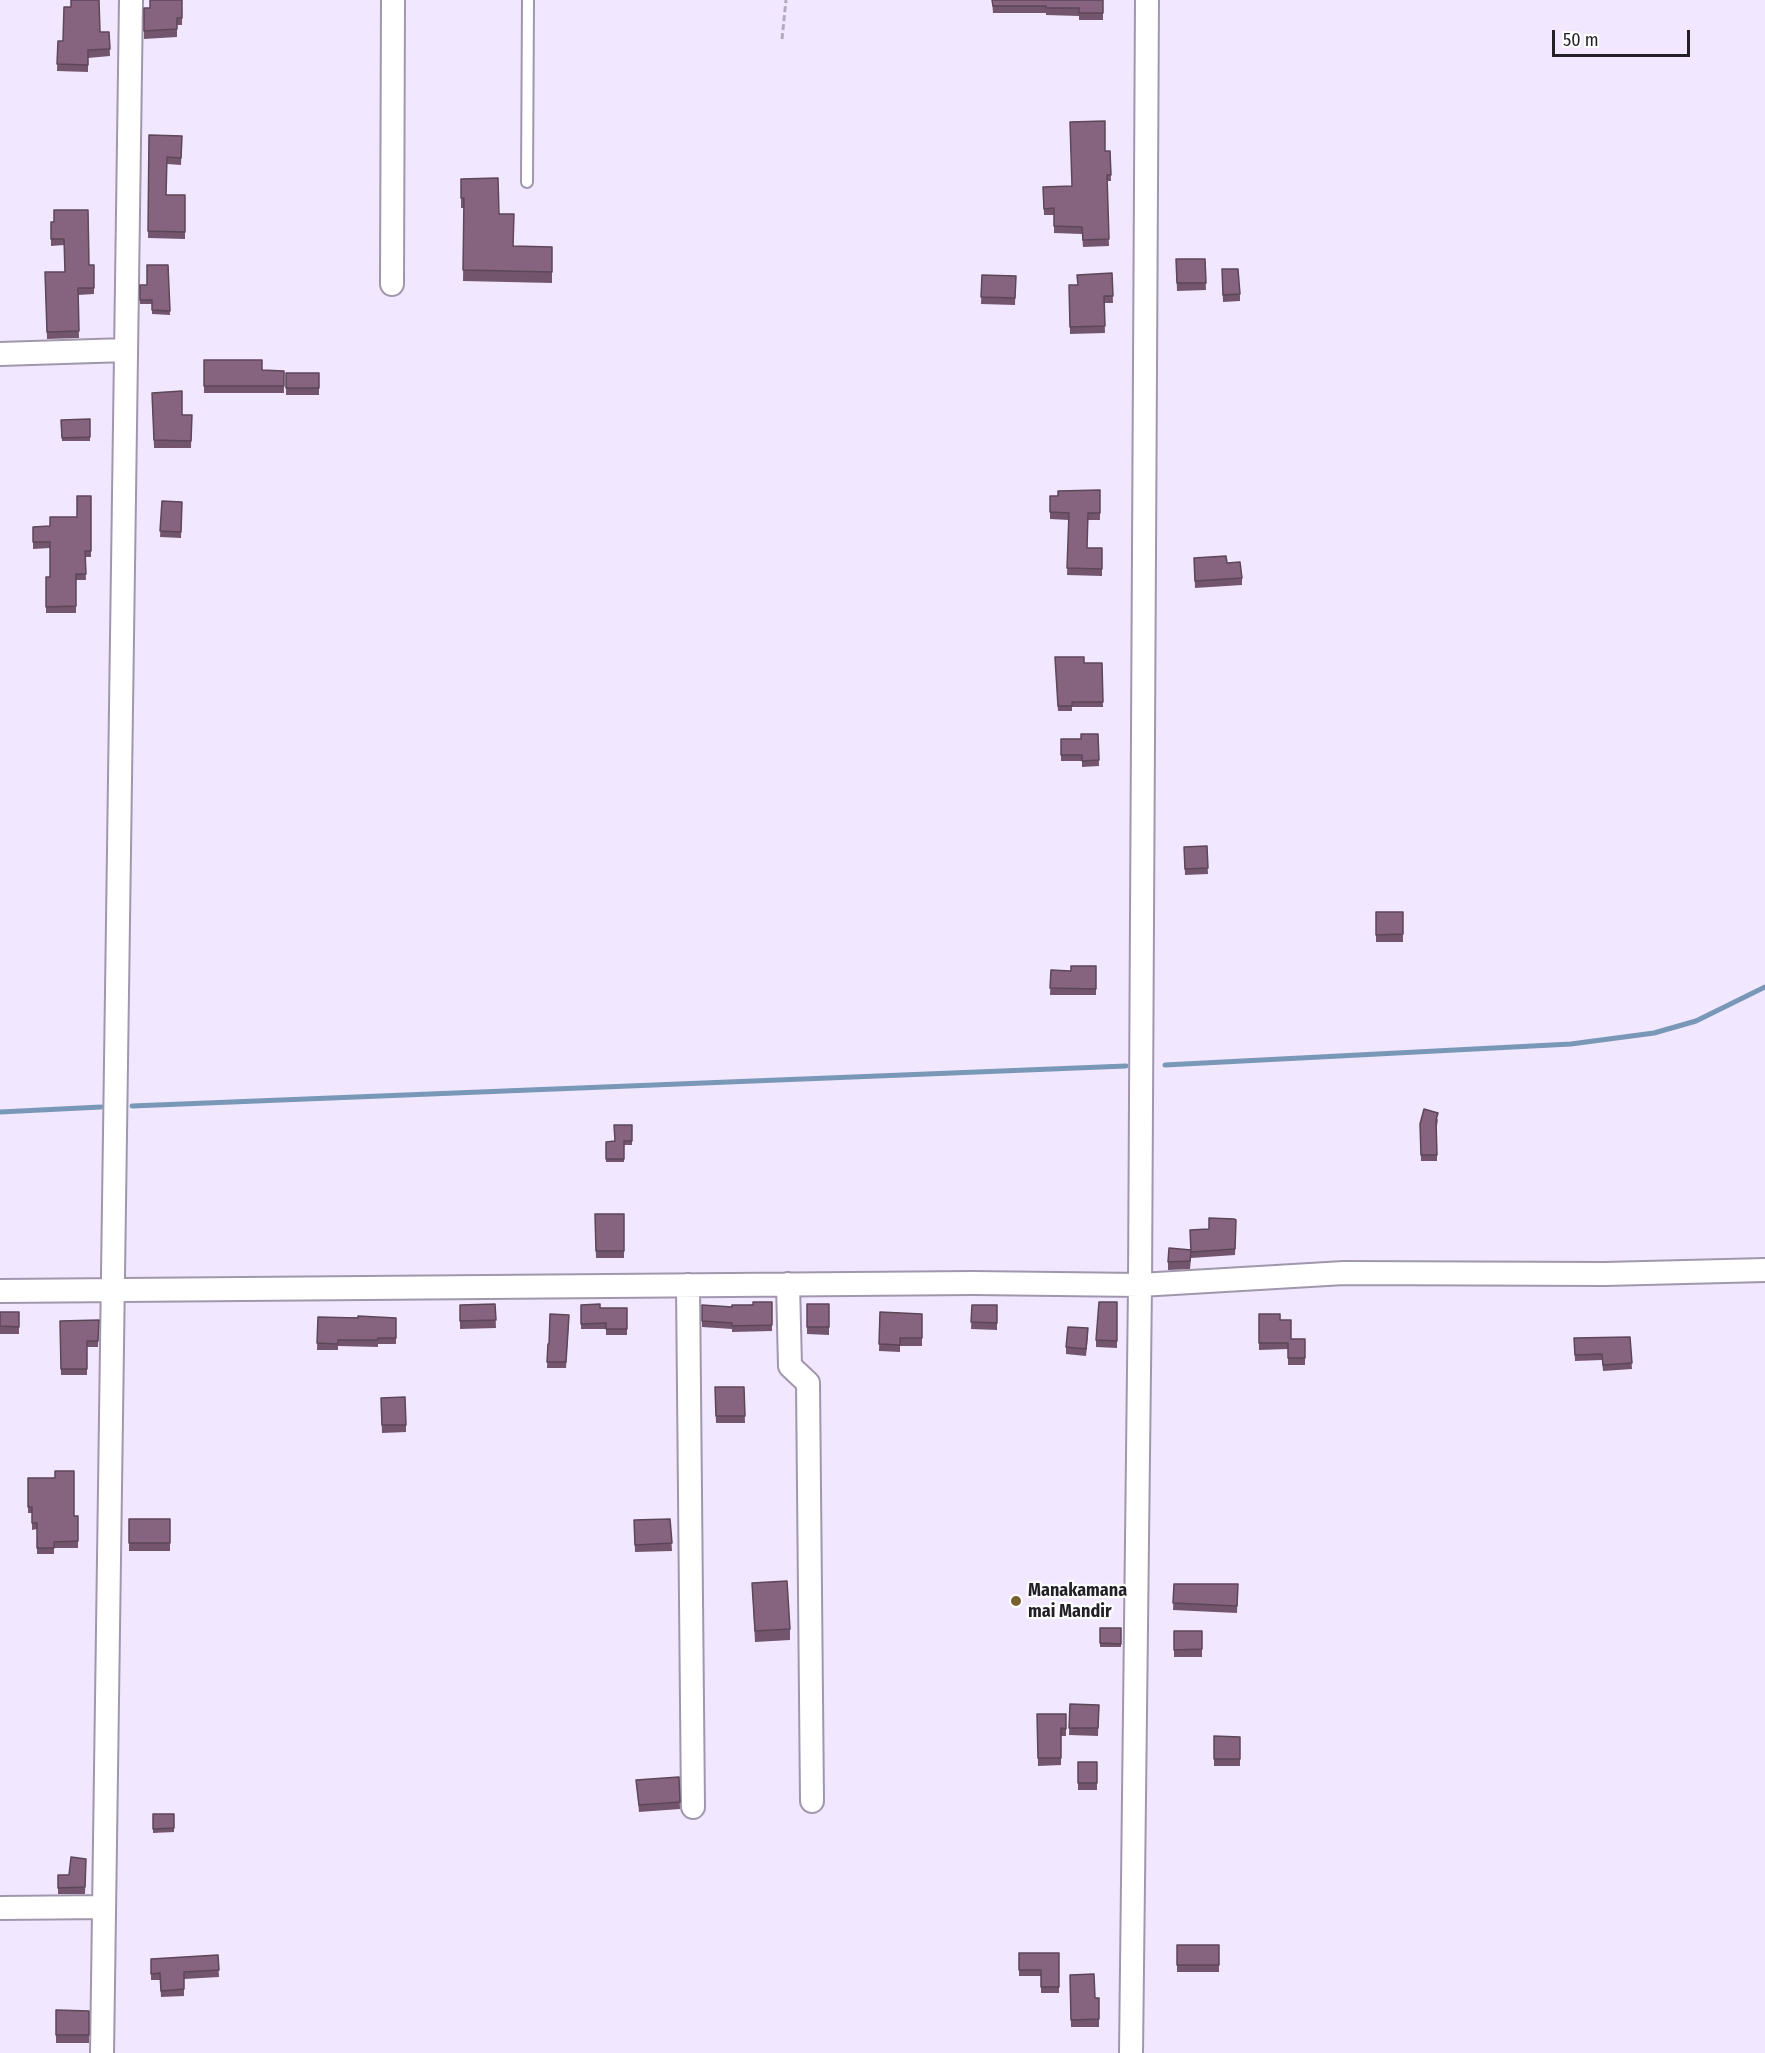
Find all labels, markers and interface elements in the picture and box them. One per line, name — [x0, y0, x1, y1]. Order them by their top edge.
scale bar — [1555, 18, 1693, 56]
text: 50 m — [1563, 29, 1599, 51]
place label: Manakamana mai Mandir — [1028, 1580, 1127, 1622]
marker: Manakamana mai Mandir — [1009, 1594, 1023, 1608]

